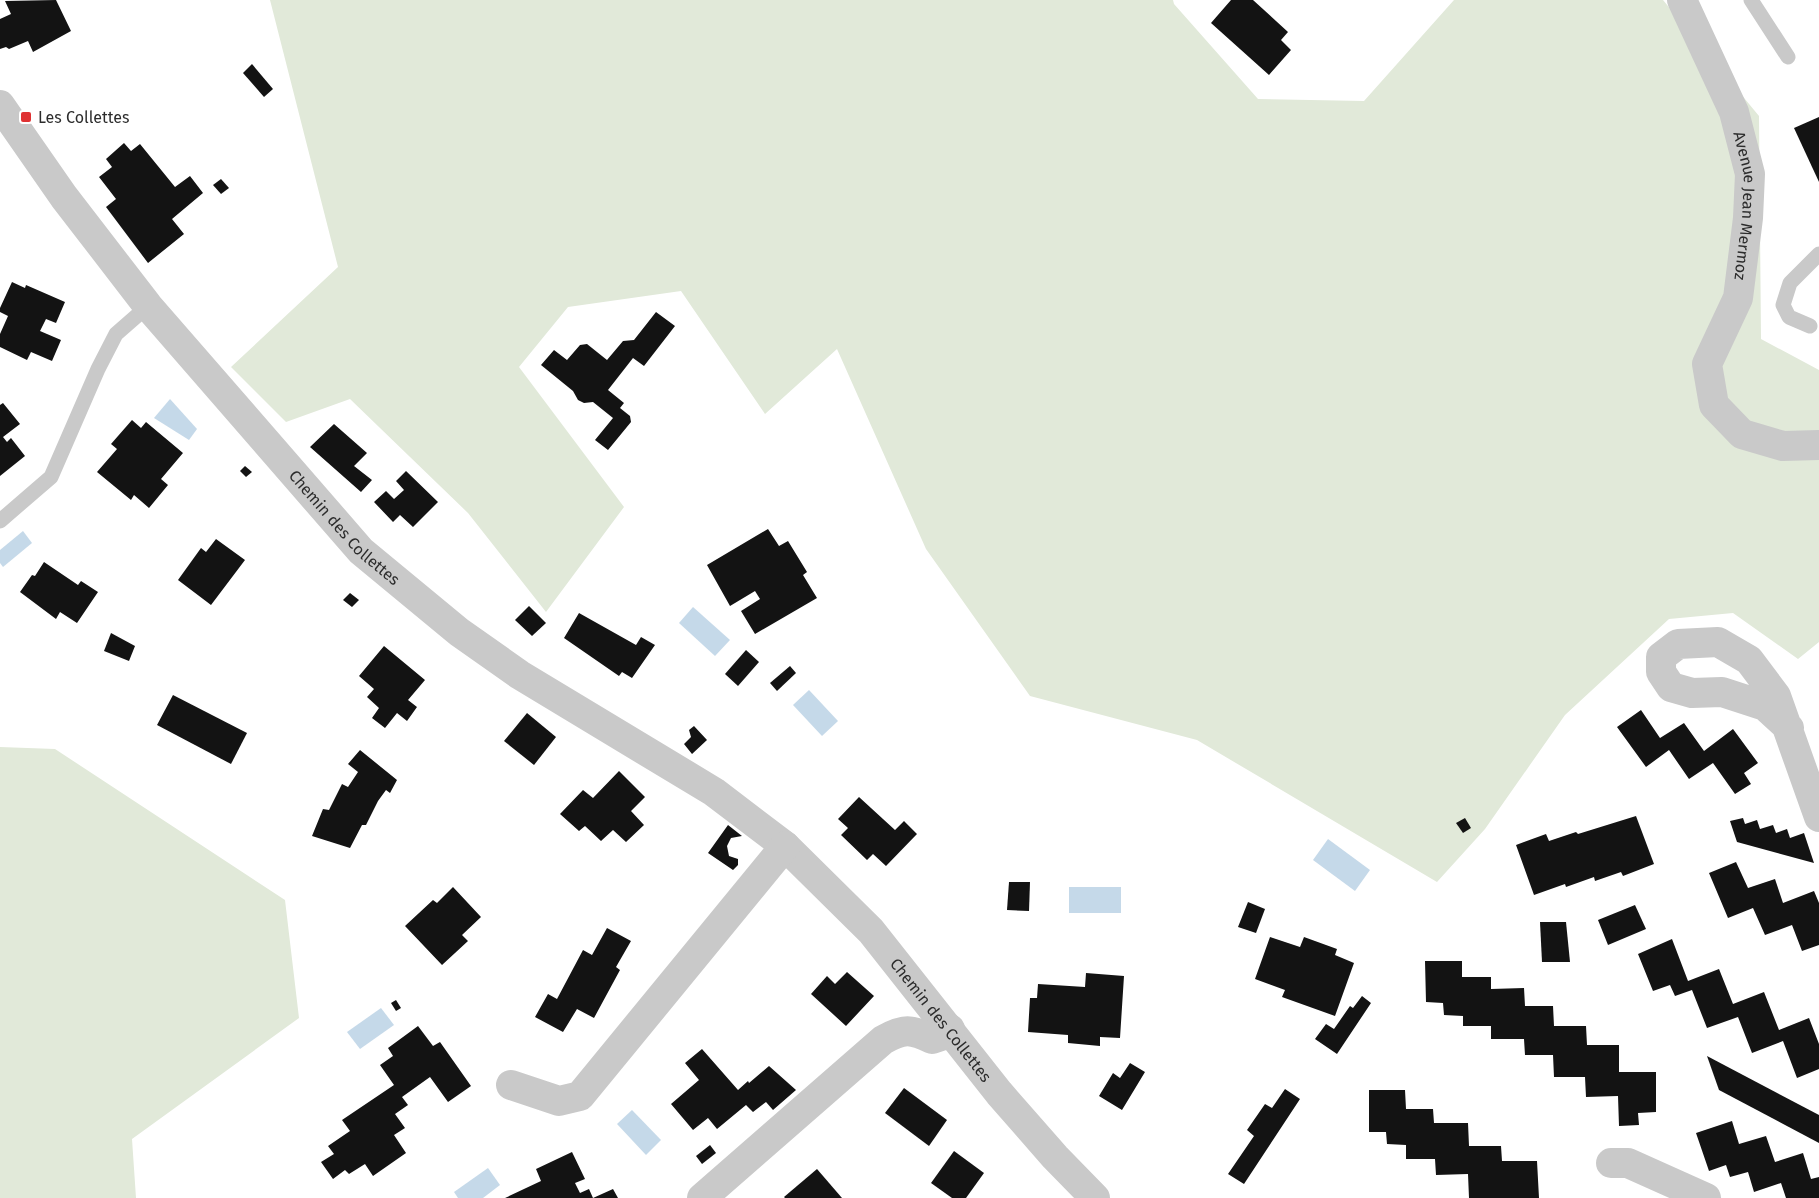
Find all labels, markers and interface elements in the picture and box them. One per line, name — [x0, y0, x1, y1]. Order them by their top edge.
place label: Les Collettes — [38, 108, 130, 127]
marker: Les Collettes — [19, 110, 33, 124]
street label: Avenue Jean Mermoz — [1730, 129, 1759, 281]
street label: Chemin des Collettes — [285, 466, 404, 589]
street label: Chemin des Collettes — [886, 954, 996, 1086]

